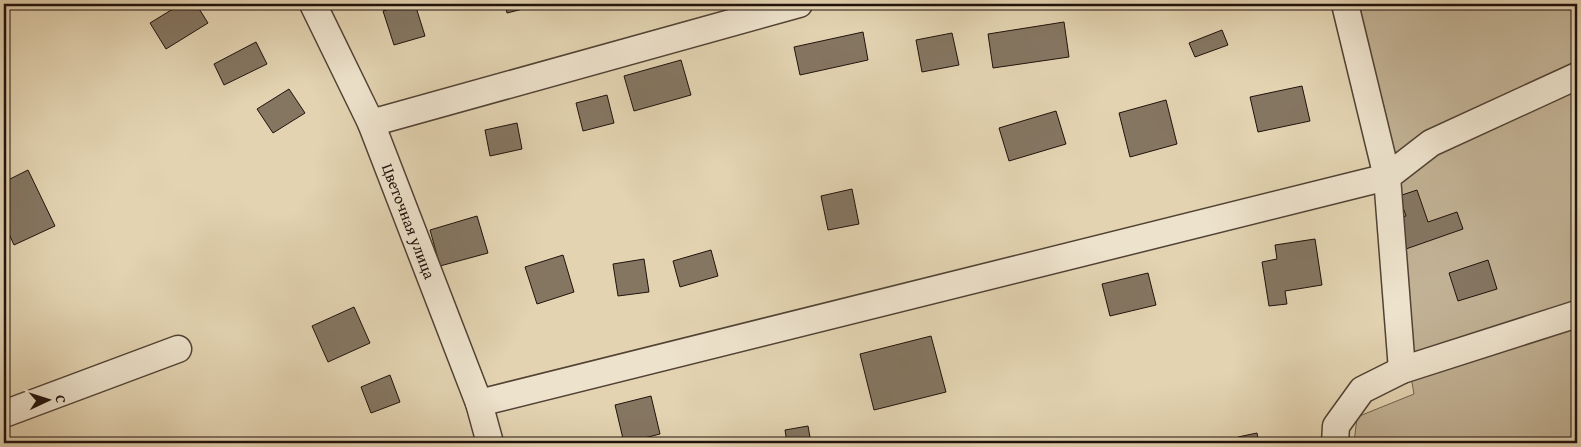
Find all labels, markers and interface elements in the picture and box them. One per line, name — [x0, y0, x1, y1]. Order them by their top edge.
street label: Цветочная улица — [376, 160, 442, 283]
north arrow — [22, 374, 72, 424]
text: С — [51, 394, 71, 404]

